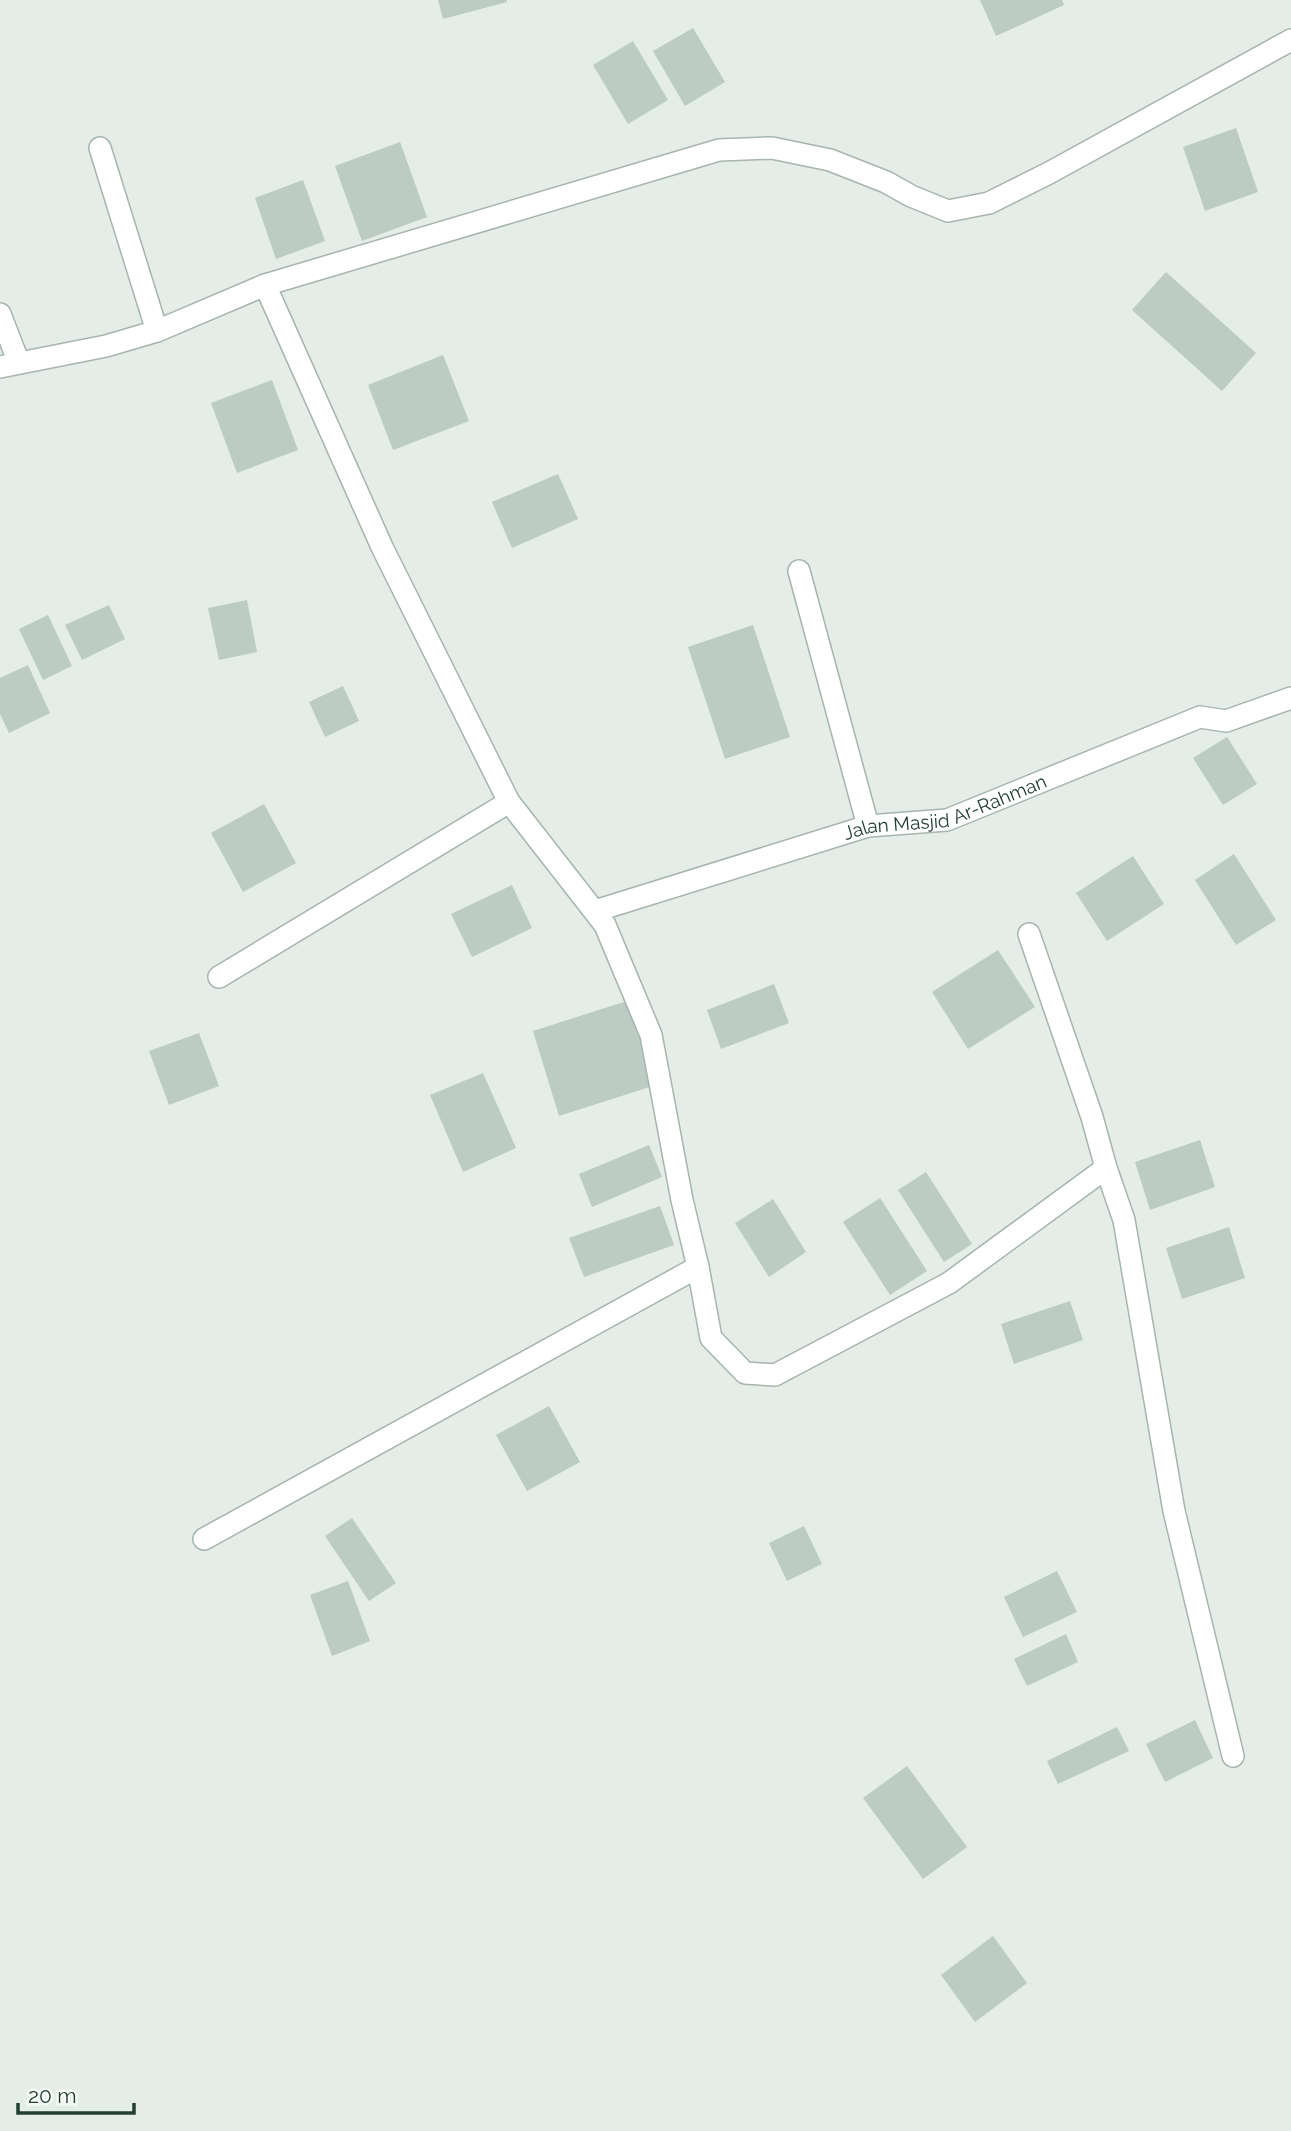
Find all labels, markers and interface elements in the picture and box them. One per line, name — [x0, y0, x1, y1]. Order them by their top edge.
street label: Jalan Masjid Ar-Rahman — [840, 770, 1050, 844]
scale bar — [18, 2072, 133, 2116]
text: 20 m — [28, 2083, 76, 2108]

